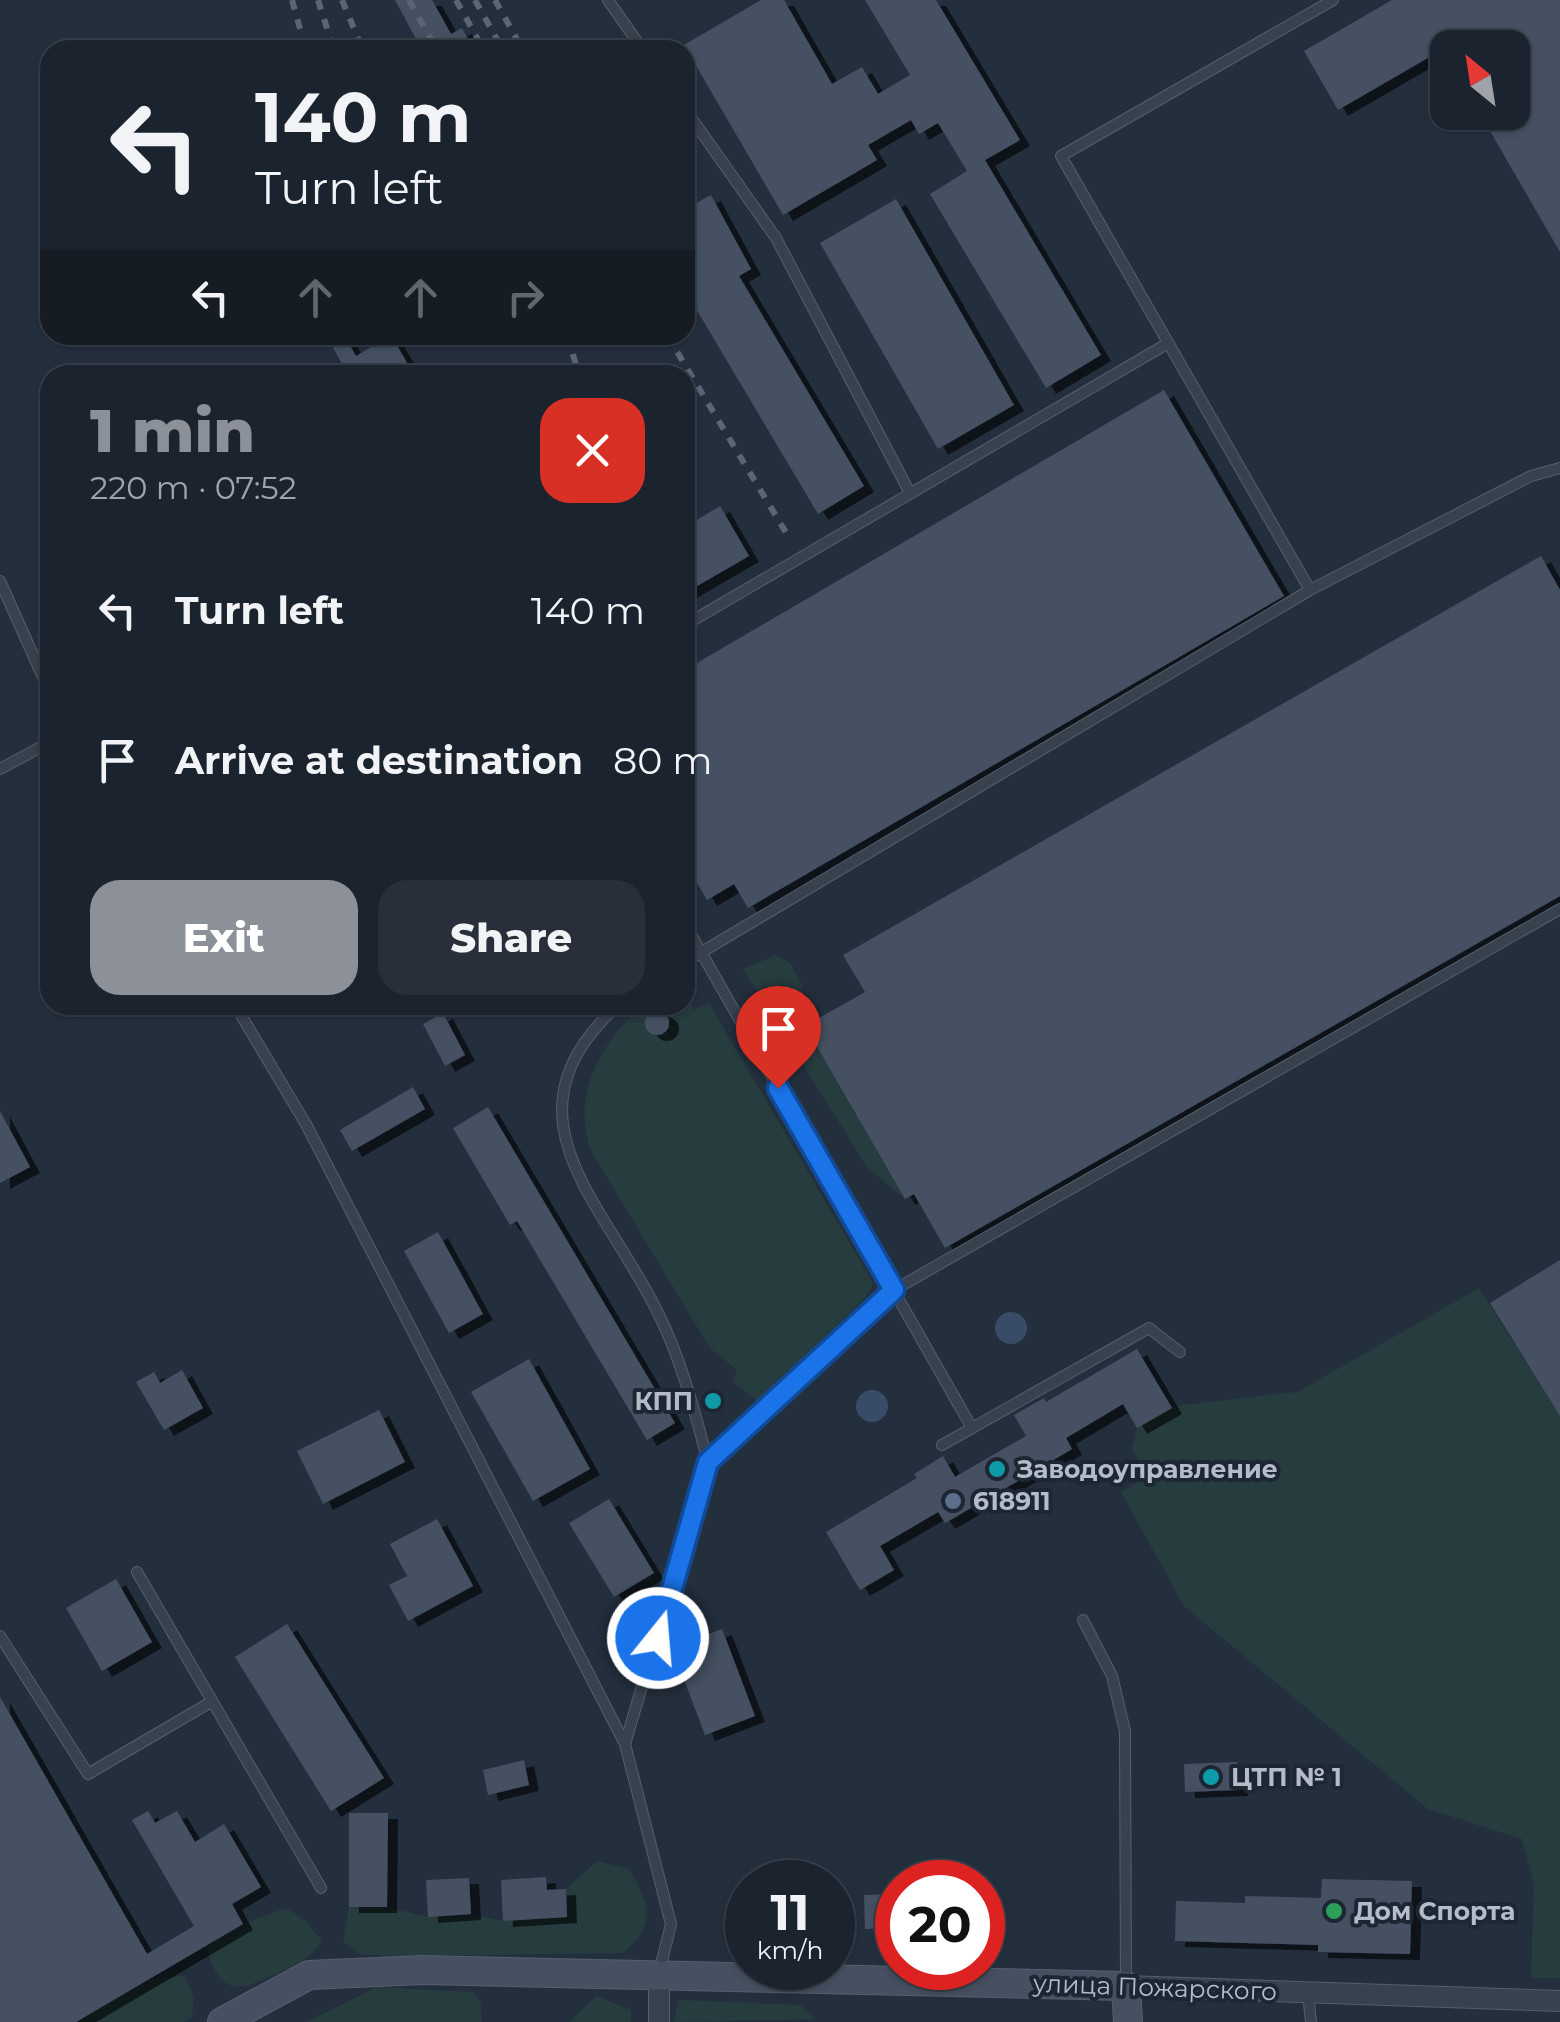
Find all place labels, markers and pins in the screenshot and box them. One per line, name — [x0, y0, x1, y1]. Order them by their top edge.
pin — [736, 986, 821, 1089]
place label: КПП — [635, 1386, 693, 1416]
marker: КПП — [702, 1390, 724, 1412]
place label: Заводоуправление — [1016, 1454, 1278, 1484]
marker: Заводоуправление — [986, 1458, 1008, 1480]
place label: 618911 — [973, 1486, 1051, 1516]
marker: 618911 — [942, 1490, 964, 1512]
place label: ЦТП № 1 — [1231, 1762, 1342, 1792]
marker: ЦТП № 1 — [1200, 1766, 1222, 1788]
place label: Дом Спорта — [1354, 1896, 1515, 1926]
marker: Дом Спорта — [1323, 1900, 1345, 1922]

